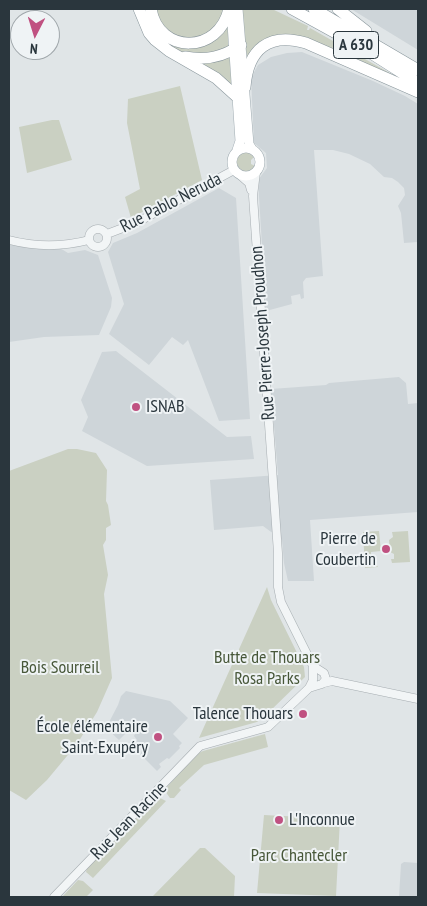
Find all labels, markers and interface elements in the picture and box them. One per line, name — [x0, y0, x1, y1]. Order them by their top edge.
north arrow — [10, 10, 60, 60]
road number: A 630 — [334, 32, 378, 58]
text: N — [29, 40, 38, 58]
street label: Rue Pablo Neruda — [117, 168, 225, 238]
street label: Rue Pierre-Joseph Proudhon — [246, 245, 280, 421]
place label: ISNAB — [146, 396, 185, 418]
marker: ISNAB — [130, 401, 142, 413]
place label: Pierre de Coubertin — [315, 528, 376, 570]
marker: Pierre de Coubertin — [380, 543, 392, 555]
park label: Butte de Thouars Rosa Parks — [214, 647, 320, 690]
park label: Bois Sourreil — [21, 657, 99, 679]
place label: Talence Thouars — [193, 703, 293, 725]
marker: Talence Thouars — [297, 708, 309, 720]
place label: École élémentaire Saint-Exupéry — [36, 716, 148, 759]
marker: École élémentaire Saint-Exupéry — [152, 731, 164, 743]
street label: Rue Jean Racine — [87, 778, 171, 864]
place label: L'Inconnue — [289, 809, 355, 831]
marker: L'Inconnue — [273, 814, 285, 826]
park label: Parc Chantecler — [251, 845, 347, 867]

